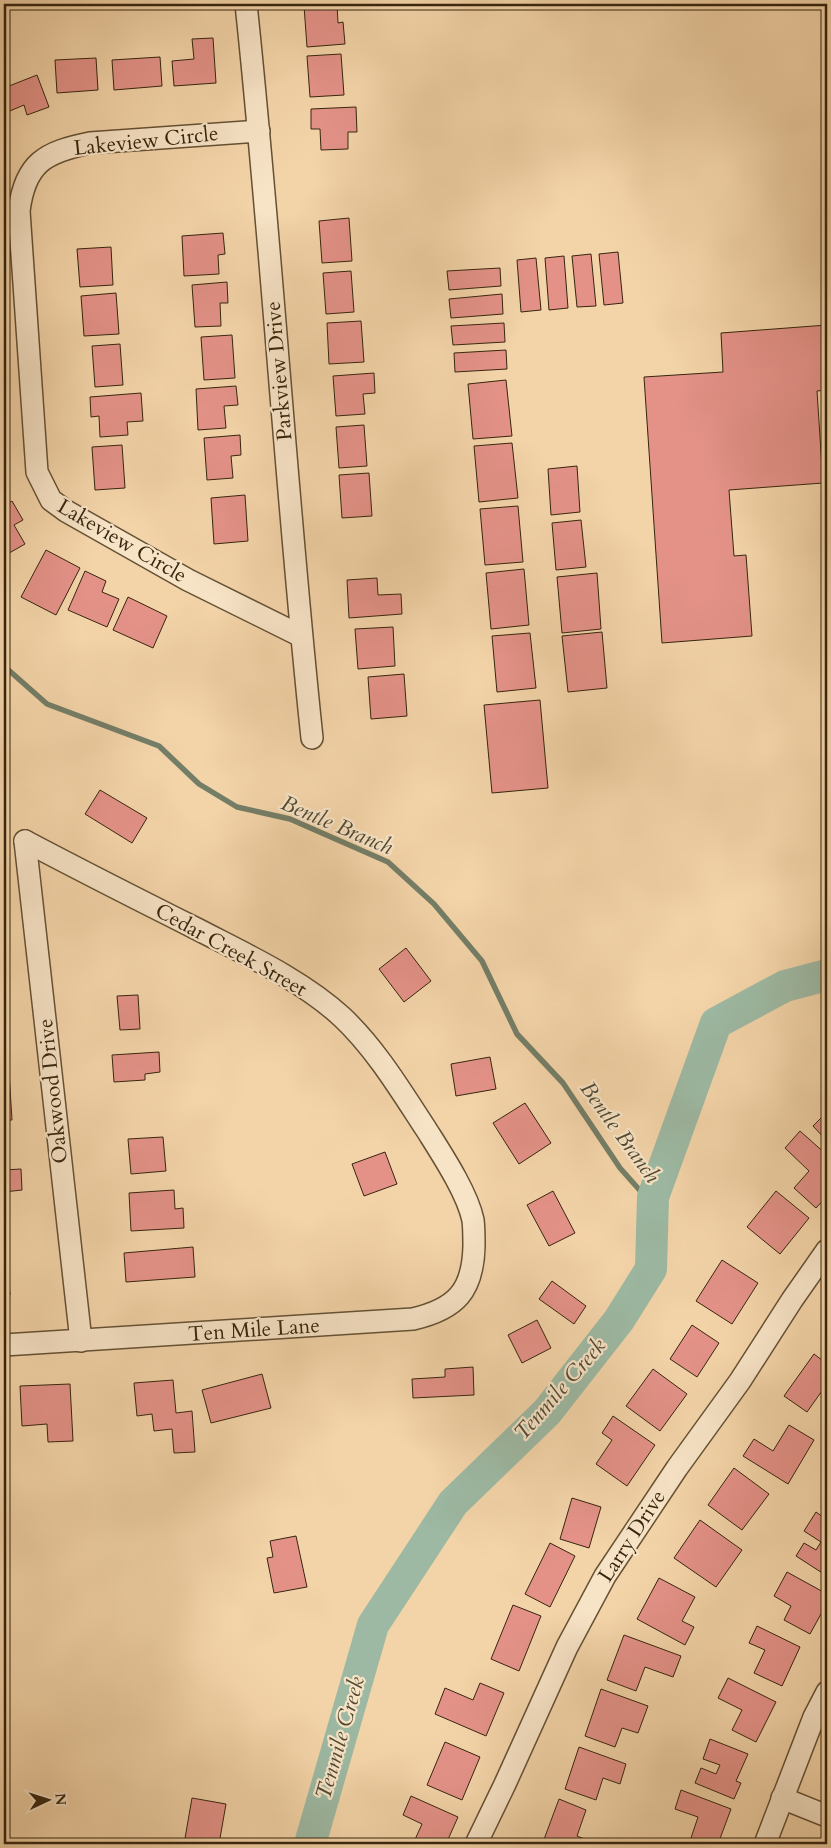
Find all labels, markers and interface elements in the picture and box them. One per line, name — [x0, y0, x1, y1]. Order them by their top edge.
street label: Lakeview Circle — [72, 119, 220, 163]
street label: Parkview Drive — [258, 300, 300, 442]
street label: Lakeview Circle — [52, 492, 192, 590]
water label: Bentle Branch — [276, 788, 398, 862]
street label: Cedar Creek Street — [150, 896, 312, 1004]
street label: Oakwood Drive — [31, 1017, 75, 1165]
water label: Bentle Branch — [573, 1075, 667, 1189]
street label: Ten Mile Lane — [187, 1311, 321, 1349]
water label: Tenmile Creek — [507, 1331, 613, 1447]
street label: Larry Drive — [591, 1484, 673, 1588]
water label: Tenmile Creek — [308, 1673, 372, 1803]
north arrow — [22, 1776, 72, 1826]
text: N — [51, 1792, 70, 1806]

